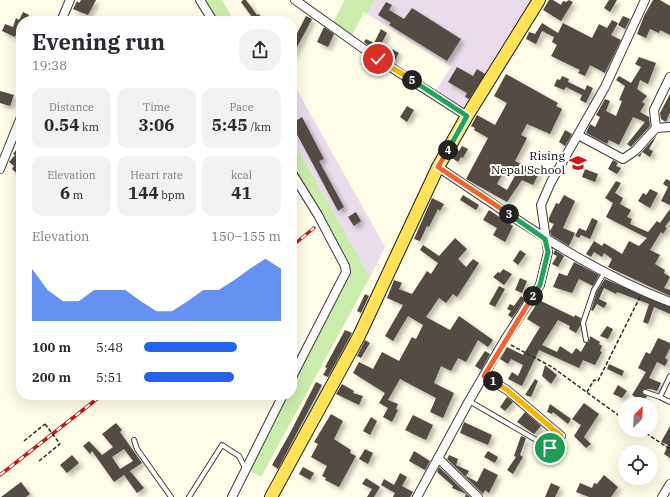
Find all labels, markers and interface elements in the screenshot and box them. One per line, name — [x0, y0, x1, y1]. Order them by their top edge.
text: Evening run — [32, 27, 165, 56]
button: share — [239, 29, 281, 71]
pin — [361, 42, 395, 76]
icon: check — [367, 48, 389, 70]
text: 19:38 — [32, 57, 67, 74]
pin: 5 — [402, 70, 422, 90]
text: 5 — [409, 73, 415, 87]
text: Distance — [49, 100, 94, 114]
text: Time — [143, 100, 170, 114]
text: Pace — [229, 100, 254, 114]
text: 0.54 — [44, 114, 79, 136]
text: 3:06 — [139, 114, 174, 136]
text: 5:45 — [212, 114, 248, 136]
text: km — [79, 120, 99, 134]
text: /km — [248, 120, 271, 134]
pin: 4 — [438, 140, 458, 160]
text: 4 — [445, 143, 451, 157]
place label: Rising Nepal School — [491, 148, 565, 177]
school or university icon: Rising Nepal School — [568, 153, 588, 173]
text: Elevation — [47, 168, 96, 182]
text: Heart rate — [130, 168, 183, 182]
text: kcal — [231, 168, 252, 182]
text: 6 — [60, 182, 70, 204]
text: 144 — [128, 182, 159, 204]
text: 41 — [231, 182, 252, 204]
text: m — [70, 188, 83, 202]
text: bpm — [159, 188, 185, 202]
pin: 3 — [499, 204, 519, 224]
text: 3 — [506, 207, 512, 221]
text: Elevation — [32, 228, 89, 245]
text: 150–155 m — [211, 228, 281, 245]
pin: 2 — [523, 286, 543, 306]
text: 2 — [530, 289, 536, 303]
text: 100 m — [32, 339, 71, 356]
text: 5:48 — [96, 339, 123, 356]
text: 200 m — [32, 369, 71, 386]
text: 5:51 — [96, 369, 123, 386]
pin: 1 — [483, 371, 503, 391]
text: 1 — [490, 374, 496, 388]
north arrow — [618, 397, 658, 437]
map controls — [618, 397, 658, 485]
pin — [533, 431, 567, 465]
icon: arrive — [539, 437, 561, 459]
button: locate — [618, 445, 658, 485]

